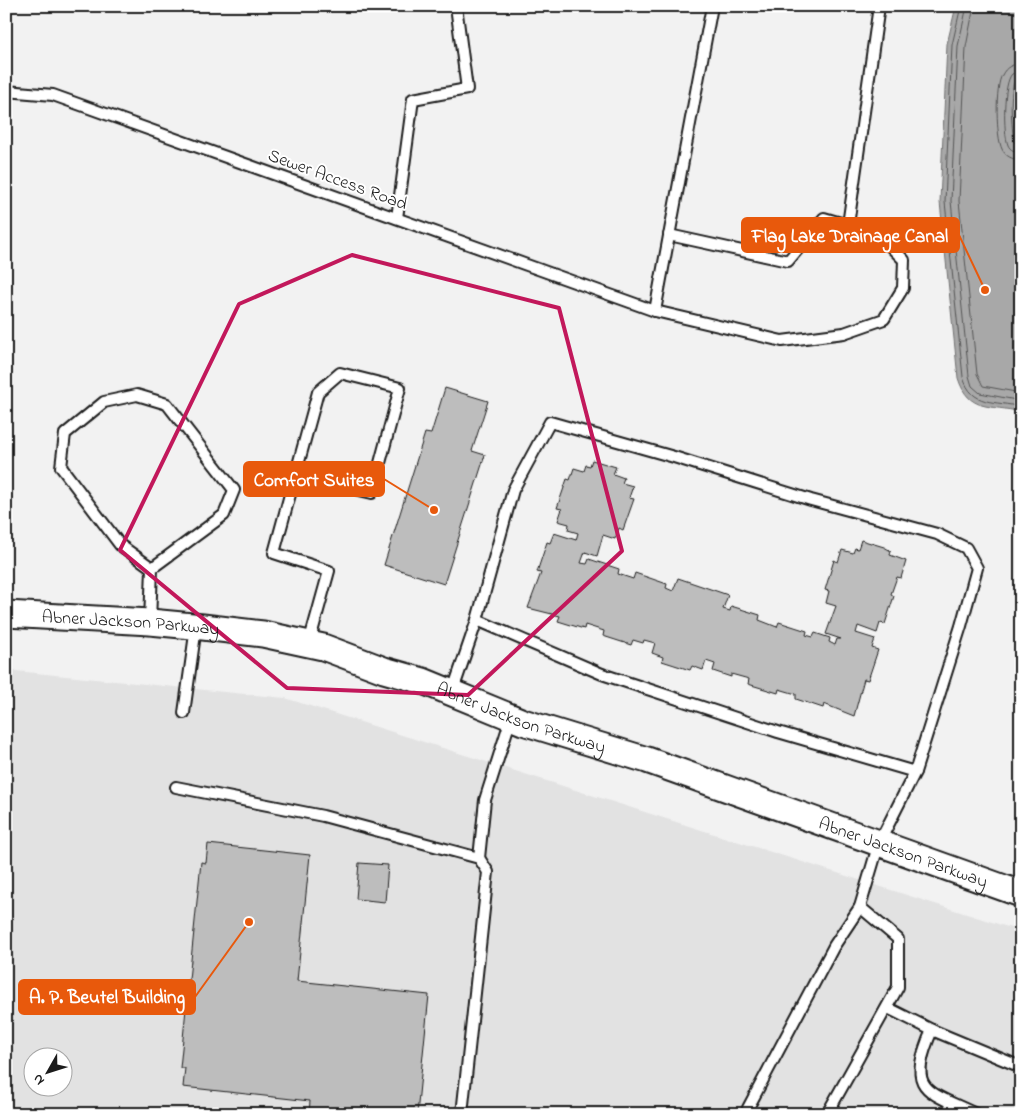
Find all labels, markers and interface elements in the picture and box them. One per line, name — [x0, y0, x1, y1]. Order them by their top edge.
street label: Sewer Access Road — [264, 144, 411, 218]
callout: Flag Lake Drainage Canal — [742, 218, 959, 252]
text: Flag Lake Drainage Canal — [751, 224, 948, 253]
callout: Comfort Suites — [244, 462, 384, 496]
text: Comfort Suites — [254, 468, 375, 495]
street label: Abner Jackson Parkway — [41, 605, 221, 644]
street label: Abner Jackson Parkway — [432, 677, 608, 762]
street label: Abner Jackson Parkway — [814, 811, 991, 896]
callout: A. P. Beutel Building — [19, 980, 195, 1014]
text: A. P. Beutel Building — [29, 985, 185, 1014]
north arrow — [22, 1048, 72, 1098]
text: N — [28, 1069, 50, 1090]

